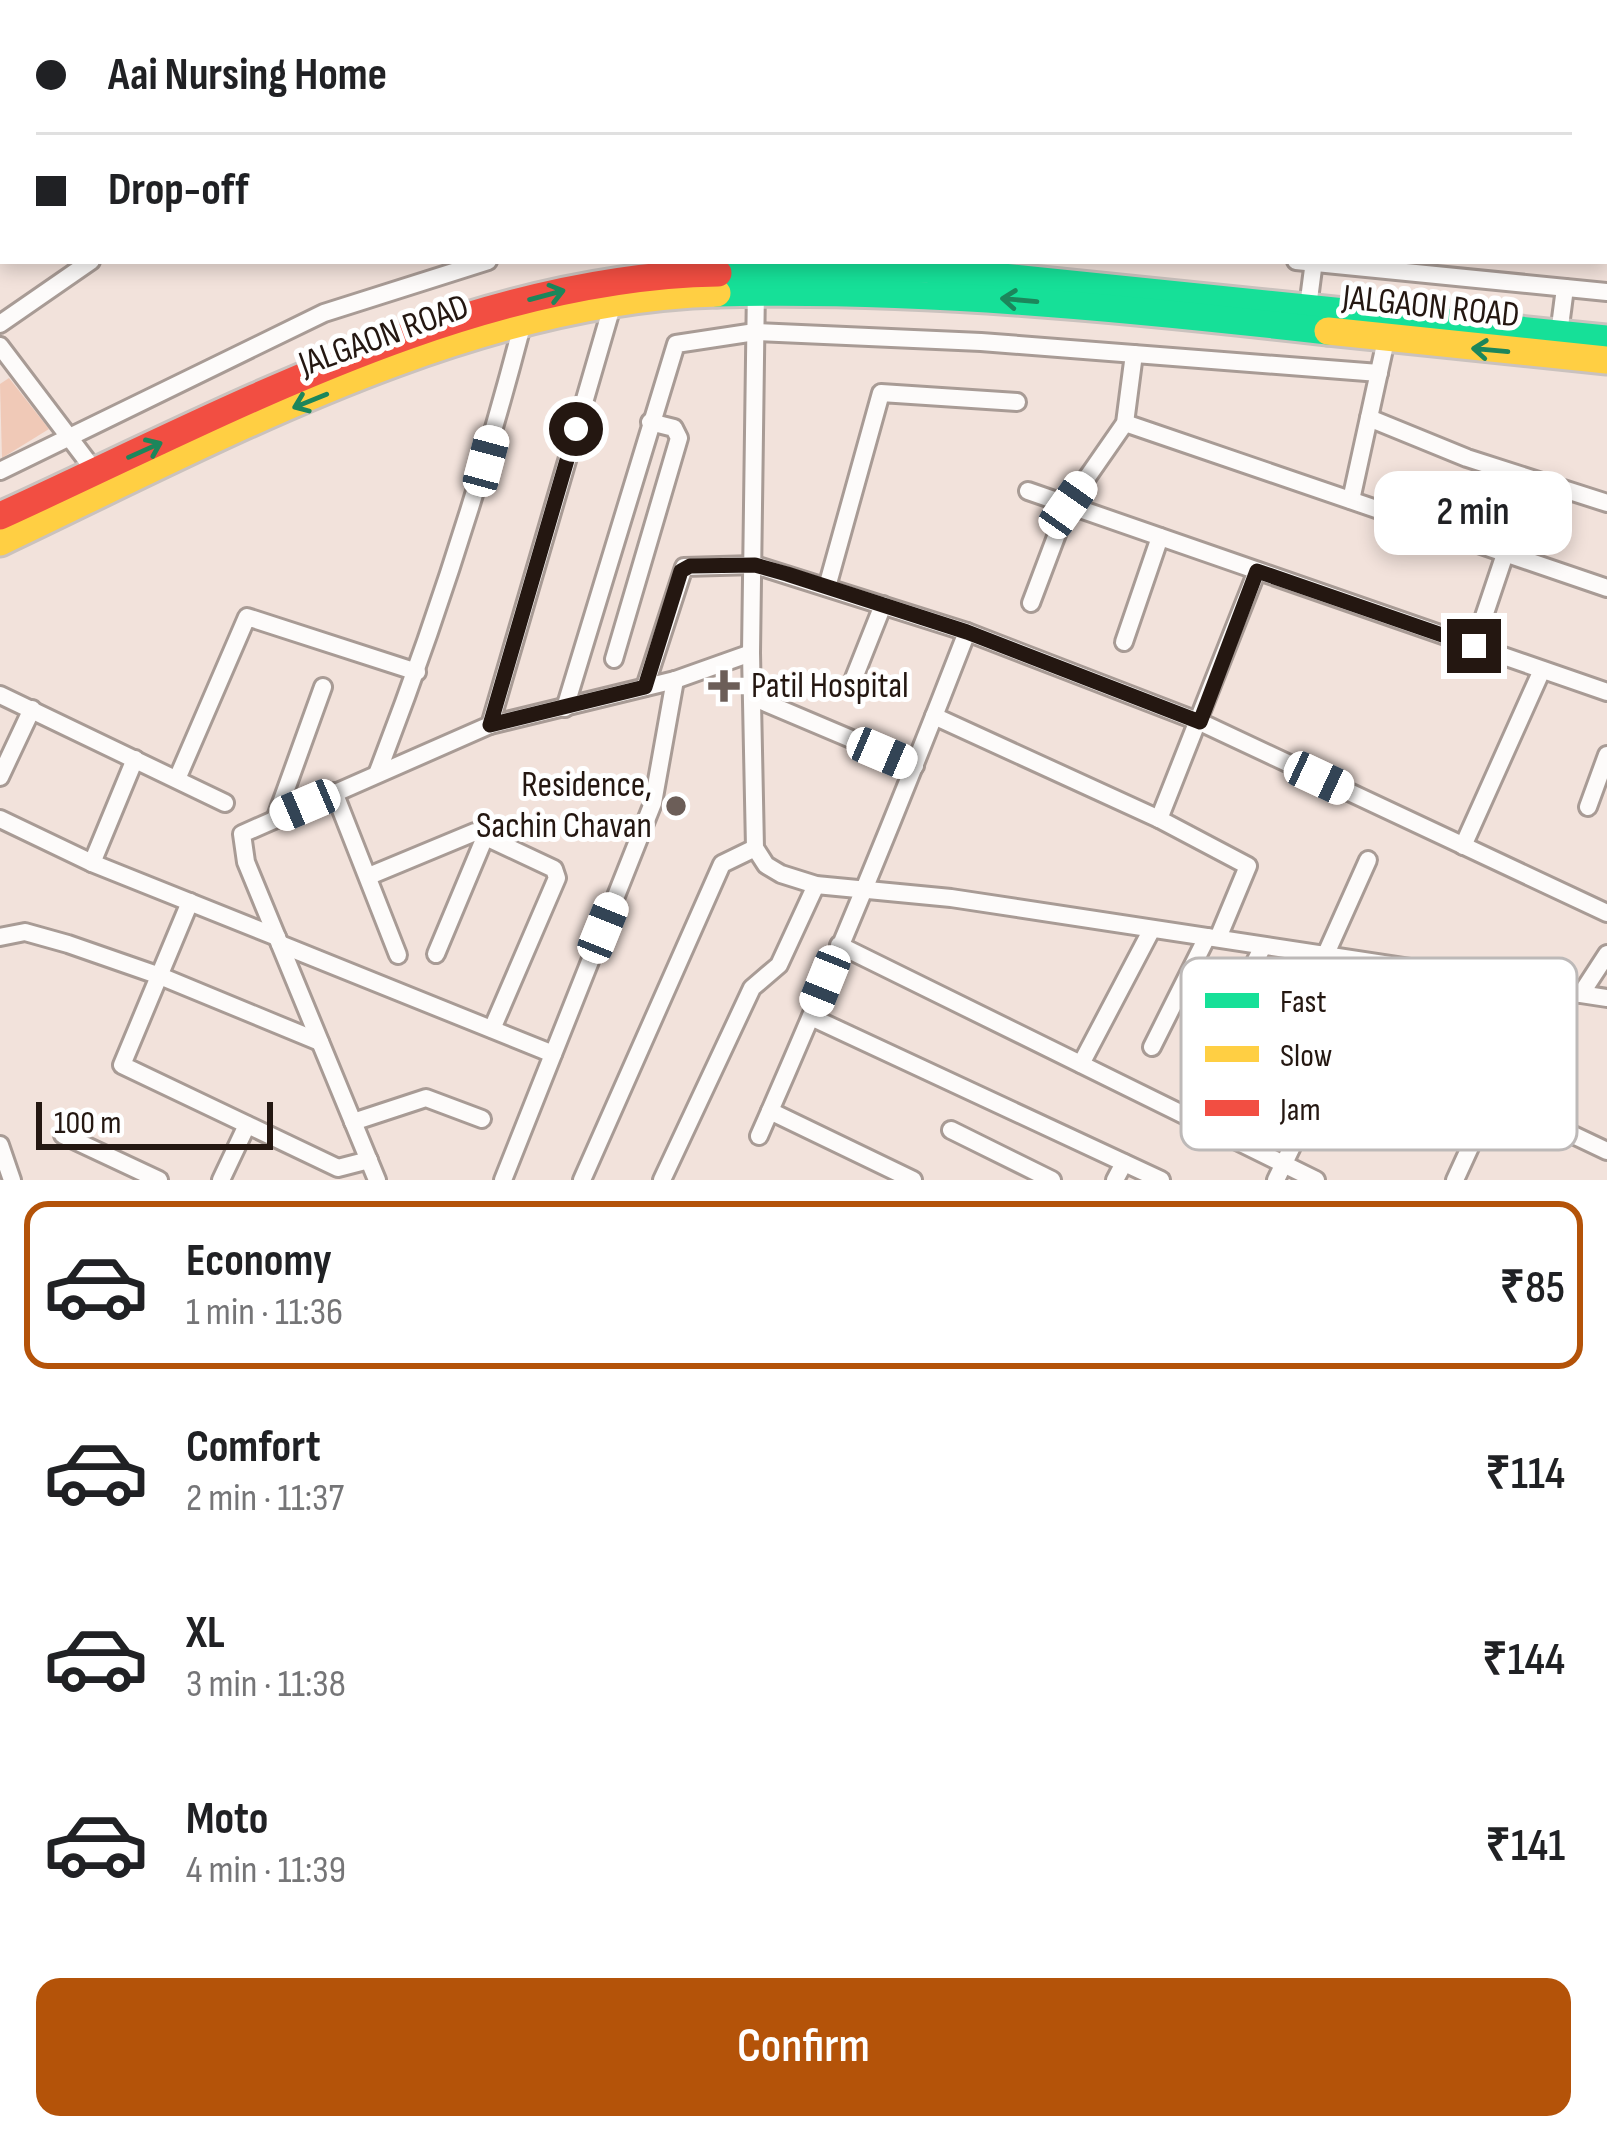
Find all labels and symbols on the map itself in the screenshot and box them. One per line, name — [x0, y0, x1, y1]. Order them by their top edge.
street label: JALGAON ROAD — [1339, 276, 1522, 338]
one-way arrow — [527, 282, 565, 304]
street label: JALGAON ROAD — [292, 285, 475, 387]
one-way arrow — [1000, 288, 1039, 311]
one-way arrow — [1472, 339, 1511, 362]
one-way arrow — [292, 392, 329, 413]
route start — [549, 402, 603, 456]
car — [459, 422, 513, 500]
one-way arrow — [126, 438, 162, 460]
car — [1033, 465, 1103, 545]
callout: 2 min — [1375, 472, 1573, 556]
route end — [1447, 619, 1501, 673]
place label: Patil Hospital — [751, 665, 909, 708]
marker: Patil Hospital — [708, 670, 740, 702]
car — [842, 722, 922, 784]
car — [1279, 746, 1359, 810]
place label: Residence, Sachin Chavan — [476, 764, 652, 848]
car — [265, 774, 345, 836]
marker: Residence, Sachin Chavan — [663, 793, 689, 819]
car — [573, 888, 633, 968]
car — [795, 941, 855, 1021]
legend — [1181, 958, 1577, 1150]
text: Fast — [1280, 982, 1327, 1022]
text: Slow — [1280, 1036, 1332, 1076]
text: Jam — [1279, 1090, 1321, 1130]
scale bar — [36, 1096, 273, 1149]

